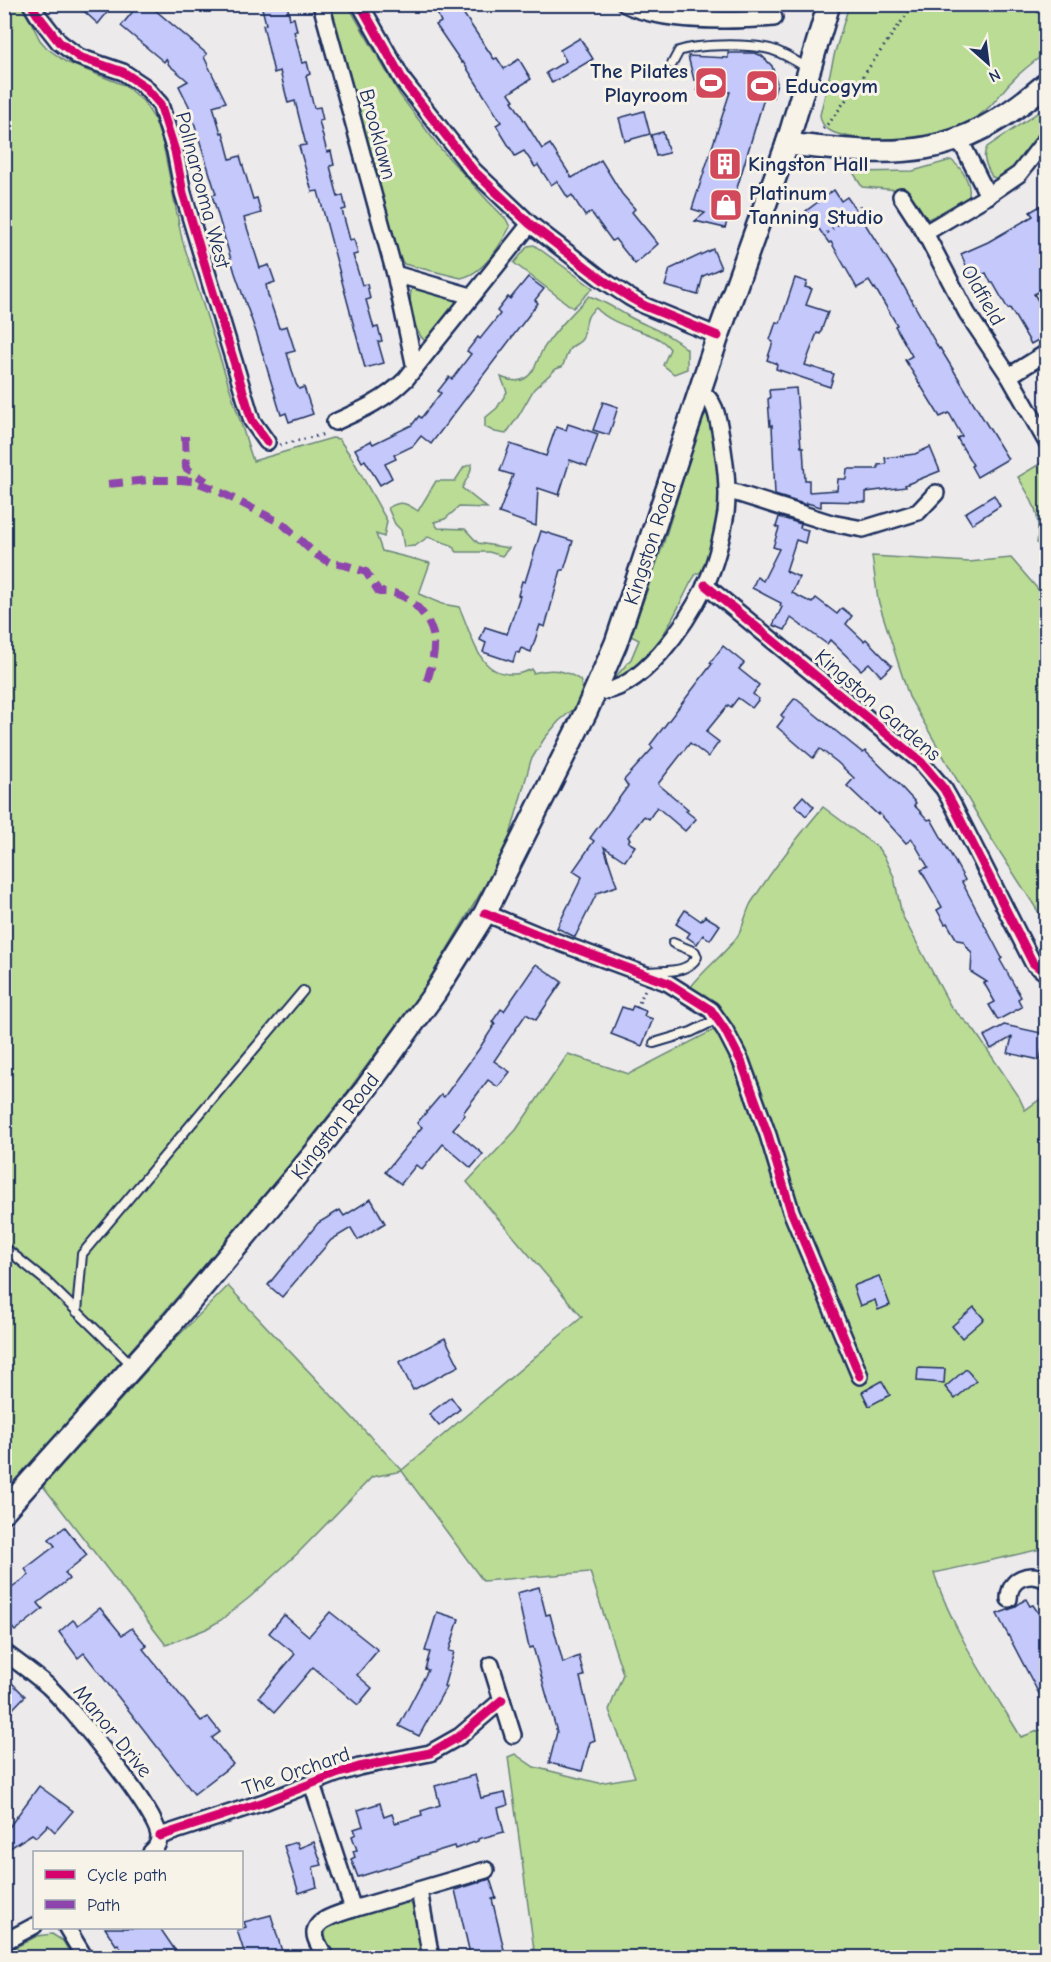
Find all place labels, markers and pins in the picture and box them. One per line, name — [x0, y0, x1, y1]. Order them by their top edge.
place label: The Pilates Playroom — [590, 59, 688, 107]
sports icon: The Pilates Playroom — [693, 65, 729, 101]
sports icon: Educogym — [744, 68, 780, 104]
place label: Educogym — [785, 74, 878, 98]
building icon: Kingston Hall — [707, 146, 743, 182]
place label: Kingston Hall — [748, 152, 868, 176]
place label: Platinum Tanning Studio — [749, 181, 884, 229]
shop icon: Platinum Tanning Studio — [708, 187, 744, 223]

